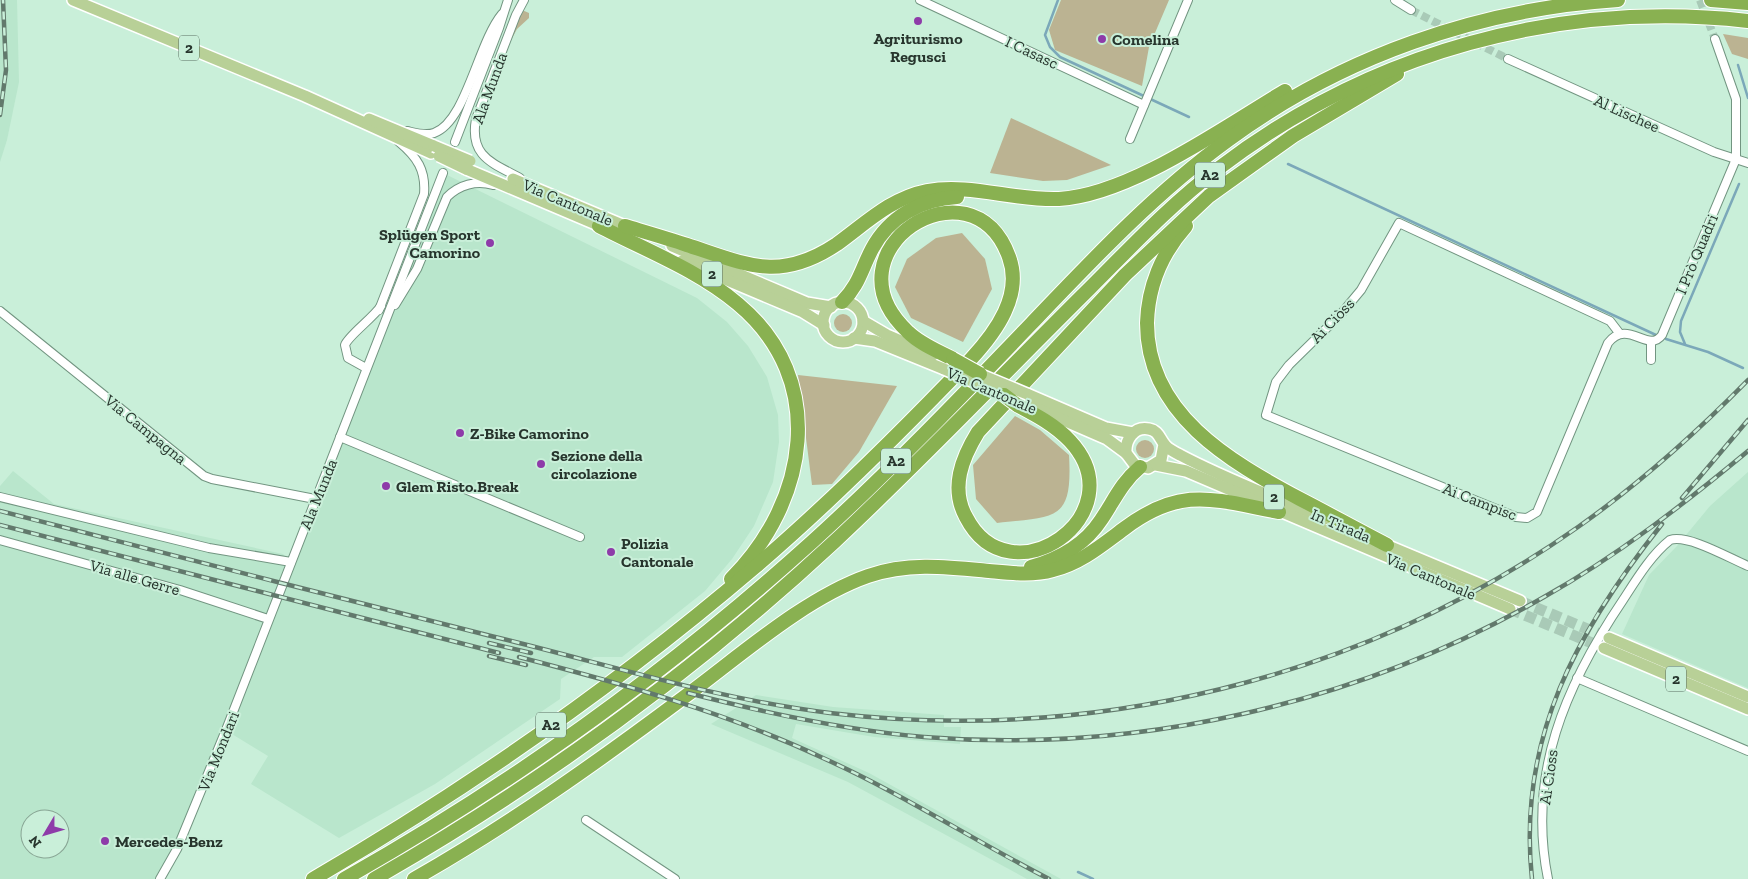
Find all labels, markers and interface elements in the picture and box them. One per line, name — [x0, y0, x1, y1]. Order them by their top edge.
marker: Agriturismo Regusci — [912, 15, 924, 27]
place label: Agriturismo Regusci — [873, 29, 963, 66]
place label: Comelina — [1112, 30, 1179, 49]
street label: I Casasc — [1002, 32, 1061, 73]
marker: Comelina — [1096, 33, 1108, 45]
road number: 2 — [179, 36, 199, 60]
street label: Ala Munda — [468, 50, 511, 126]
street label: Al Lischee — [1591, 91, 1663, 136]
road number: A2 — [1195, 162, 1225, 188]
street label: Via Cantonale — [519, 175, 616, 230]
street label: I Prò Quadri — [1671, 211, 1722, 297]
place label: Splügen Sport Camorino — [379, 225, 481, 262]
marker: Splügen Sport Camorino — [484, 237, 496, 249]
road number: 2 — [702, 262, 722, 286]
street label: Ai Ciòss — [1306, 294, 1358, 347]
street label: Via Cantonale — [943, 363, 1040, 418]
street label: Via Campagna — [100, 390, 191, 468]
place label: Z-Bike Camorino — [470, 424, 590, 443]
marker: Z-Bike Camorino — [454, 427, 466, 439]
place label: Sezione della circolazione — [551, 446, 643, 483]
road number: A2 — [881, 448, 911, 474]
street label: Ala Munda — [296, 456, 341, 532]
marker: Sezione della circolazione — [535, 458, 547, 470]
place label: Glem Risto.Break — [396, 477, 519, 496]
street label: Ai Campisc — [1440, 479, 1520, 524]
marker: Glem Risto.Break — [380, 480, 392, 492]
road number: 2 — [1264, 484, 1284, 510]
street label: In Tirada — [1308, 504, 1374, 547]
place label: Polizia Cantonale — [621, 534, 694, 571]
marker: Polizia Cantonale — [605, 546, 617, 558]
street label: Via Cantonale — [1382, 549, 1479, 604]
street label: Via alle Gerre — [87, 555, 182, 599]
road number: 2 — [1666, 666, 1686, 692]
street label: Via Mondari — [193, 708, 243, 795]
road number: A2 — [536, 712, 566, 738]
street label: Ai Cioss — [1535, 748, 1562, 806]
north arrow — [20, 809, 70, 859]
text: N — [25, 832, 45, 851]
place label: Mercedes-Benz — [115, 832, 223, 851]
marker: Mercedes-Benz — [99, 835, 111, 847]

